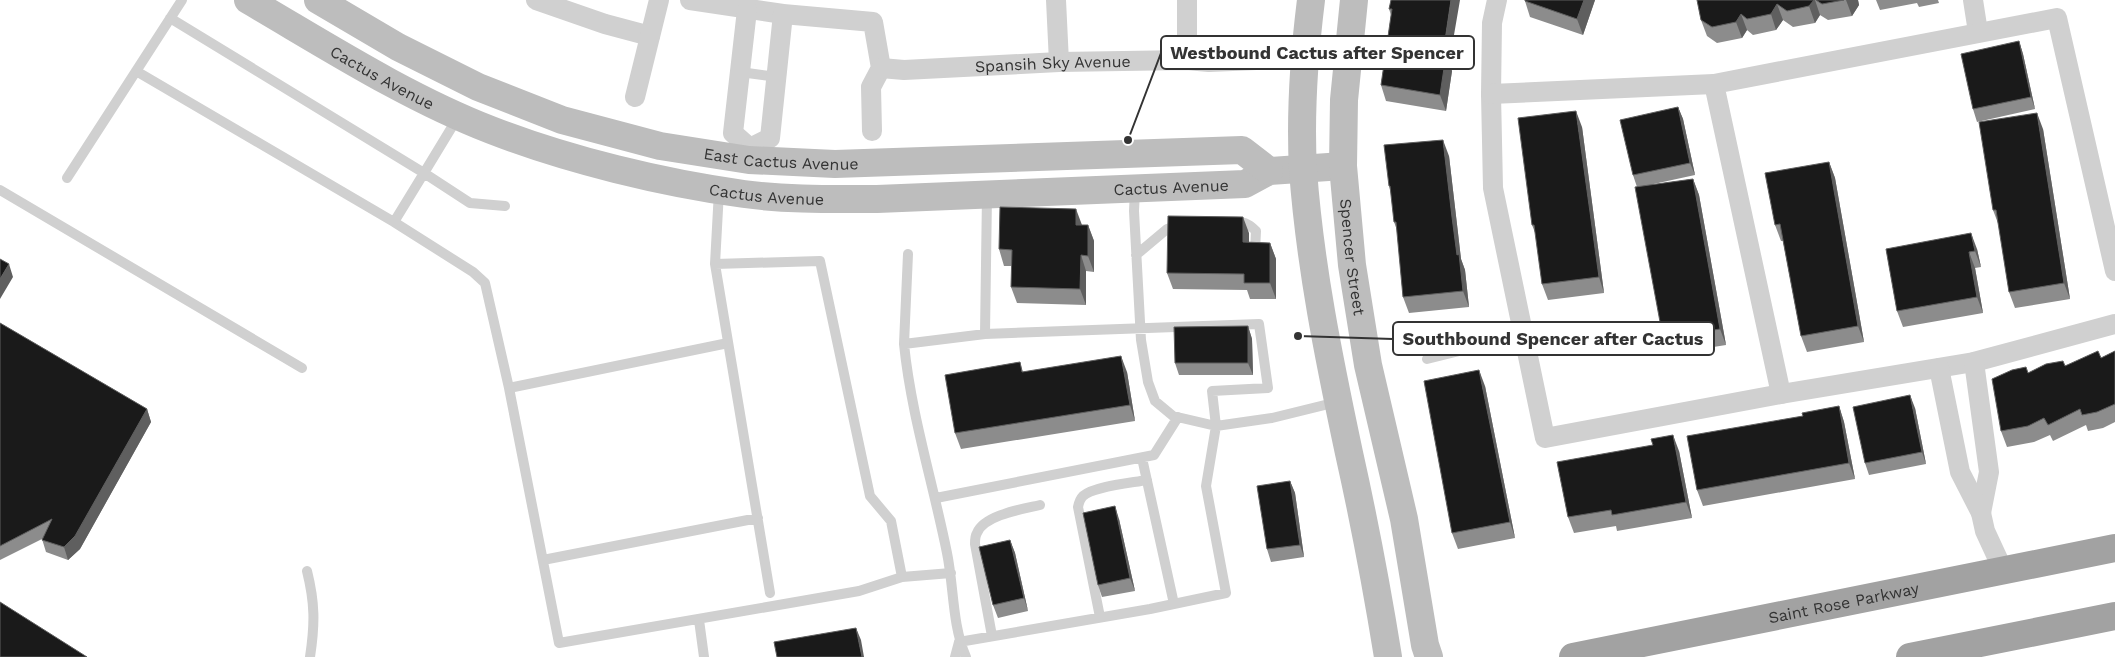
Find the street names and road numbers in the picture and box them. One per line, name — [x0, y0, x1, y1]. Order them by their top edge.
street label: Cactus Avenue — [327, 42, 437, 114]
street label: Spansih Sky Avenue — [974, 52, 1131, 76]
street label: East Cactus Avenue — [702, 144, 859, 174]
street label: Cactus Avenue — [1113, 176, 1229, 199]
street label: Cactus Avenue — [708, 180, 824, 209]
street label: Spencer Street — [1336, 198, 1369, 317]
street label: Saint Rose Parkway — [1767, 579, 1921, 627]

